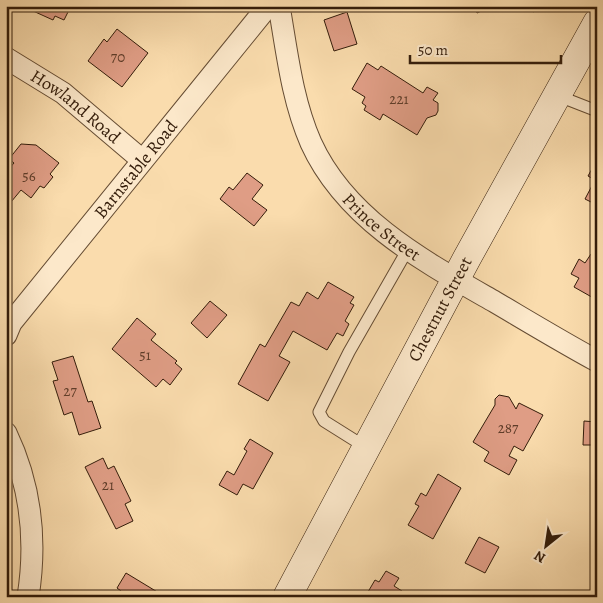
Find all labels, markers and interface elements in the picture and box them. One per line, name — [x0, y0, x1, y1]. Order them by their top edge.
scale bar — [410, 32, 562, 64]
text: 50 m — [418, 40, 448, 60]
house number: 70 — [111, 47, 125, 67]
street label: Howland Road — [26, 64, 126, 149]
house number: 221 — [389, 89, 409, 109]
street label: Barnstable Road — [89, 115, 183, 223]
house number: 56 — [22, 166, 36, 186]
street label: Prince Street — [337, 188, 425, 267]
street label: Chestnut Street — [402, 252, 478, 366]
house number: 51 — [139, 345, 151, 365]
house number: 27 — [63, 381, 77, 401]
house number: 287 — [498, 418, 519, 438]
house number: 21 — [102, 475, 114, 495]
north arrow — [520, 520, 570, 570]
text: N — [531, 546, 549, 568]

